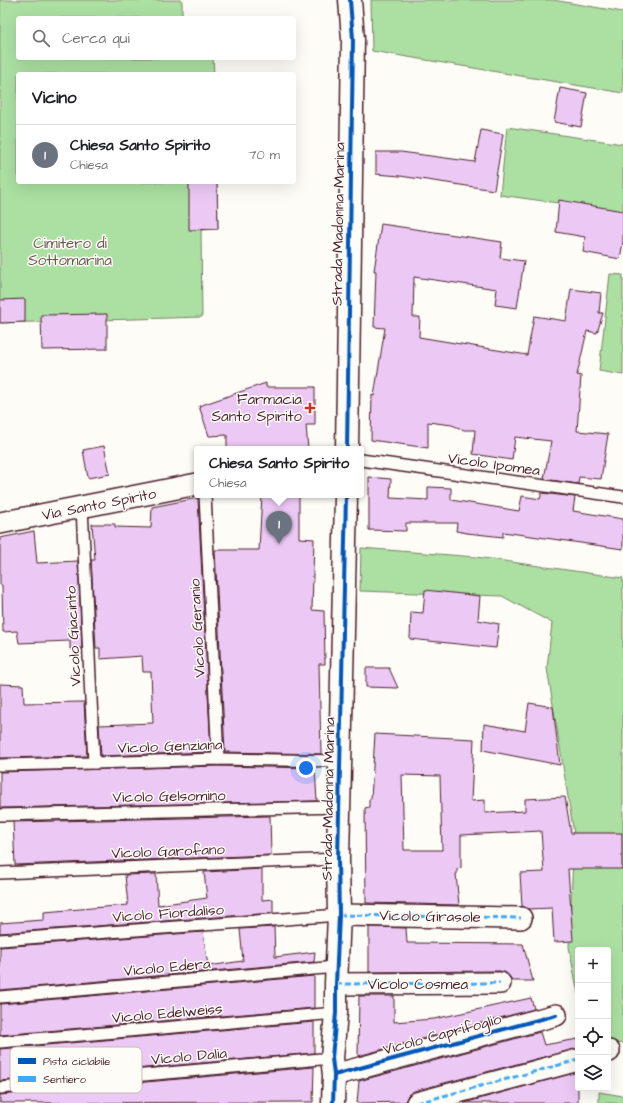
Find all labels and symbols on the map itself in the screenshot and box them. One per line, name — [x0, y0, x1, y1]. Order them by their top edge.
street label: Strada Madonna Marina — [327, 142, 350, 306]
park label: Cimitero di Sottomarina — [28, 233, 112, 271]
place label: Farmacia Santo Spirito — [211, 389, 303, 427]
marker: Farmacia Santo Spirito — [305, 403, 315, 413]
street label: Vicolo Ipomea — [446, 448, 542, 481]
street label: Via Santo Spirito — [40, 483, 159, 526]
pin: 1 — [266, 511, 292, 544]
street label: Vicolo Geranio — [184, 577, 211, 678]
street label: Vicolo Giacinto — [60, 585, 87, 687]
street label: Strada Madonna Marina — [317, 717, 340, 881]
street label: Vicolo Genziana — [117, 734, 223, 759]
your location — [296, 758, 316, 778]
street label: Vicolo Gelsomino — [112, 785, 226, 808]
street label: Vicolo Garofano — [111, 839, 226, 864]
street label: Vicolo Fiordaliso — [112, 899, 225, 928]
street label: Vicolo Girasole — [379, 905, 481, 928]
street label: Vicolo Edera — [123, 953, 212, 982]
street label: Vicolo Cosmea — [368, 974, 469, 995]
street label: Vicolo Edelweiss — [111, 998, 224, 1029]
street label: Vicolo Caprifoglio — [381, 1008, 504, 1061]
street label: Vicolo Dalia — [150, 1043, 228, 1070]
legend — [10, 1047, 142, 1093]
text: Pista ciclabile — [43, 1054, 110, 1069]
text: Sentiero — [43, 1072, 87, 1087]

